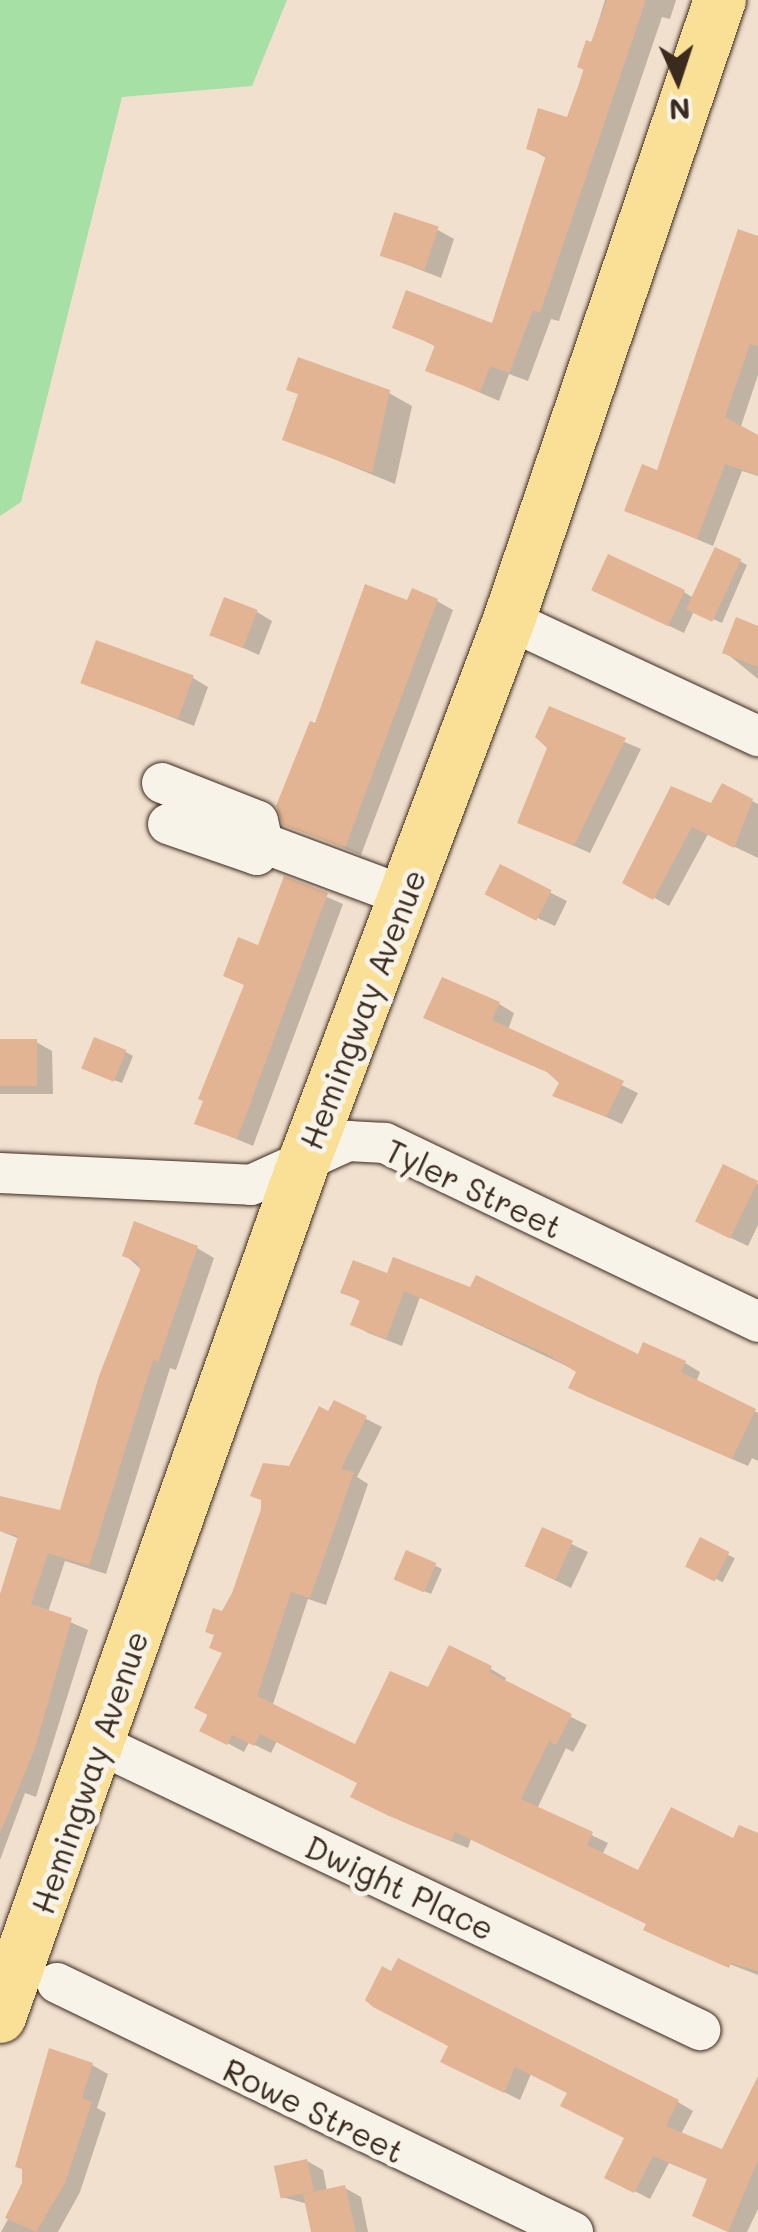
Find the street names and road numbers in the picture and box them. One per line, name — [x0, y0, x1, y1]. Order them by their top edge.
street label: Hemingway Avenue — [291, 864, 433, 1154]
street label: Tyler Street — [380, 1130, 568, 1246]
street label: Hemingway Avenue — [23, 1626, 155, 1918]
street label: Dwight Place — [300, 1827, 500, 1947]
street label: Rowe Street — [217, 2050, 411, 2170]

